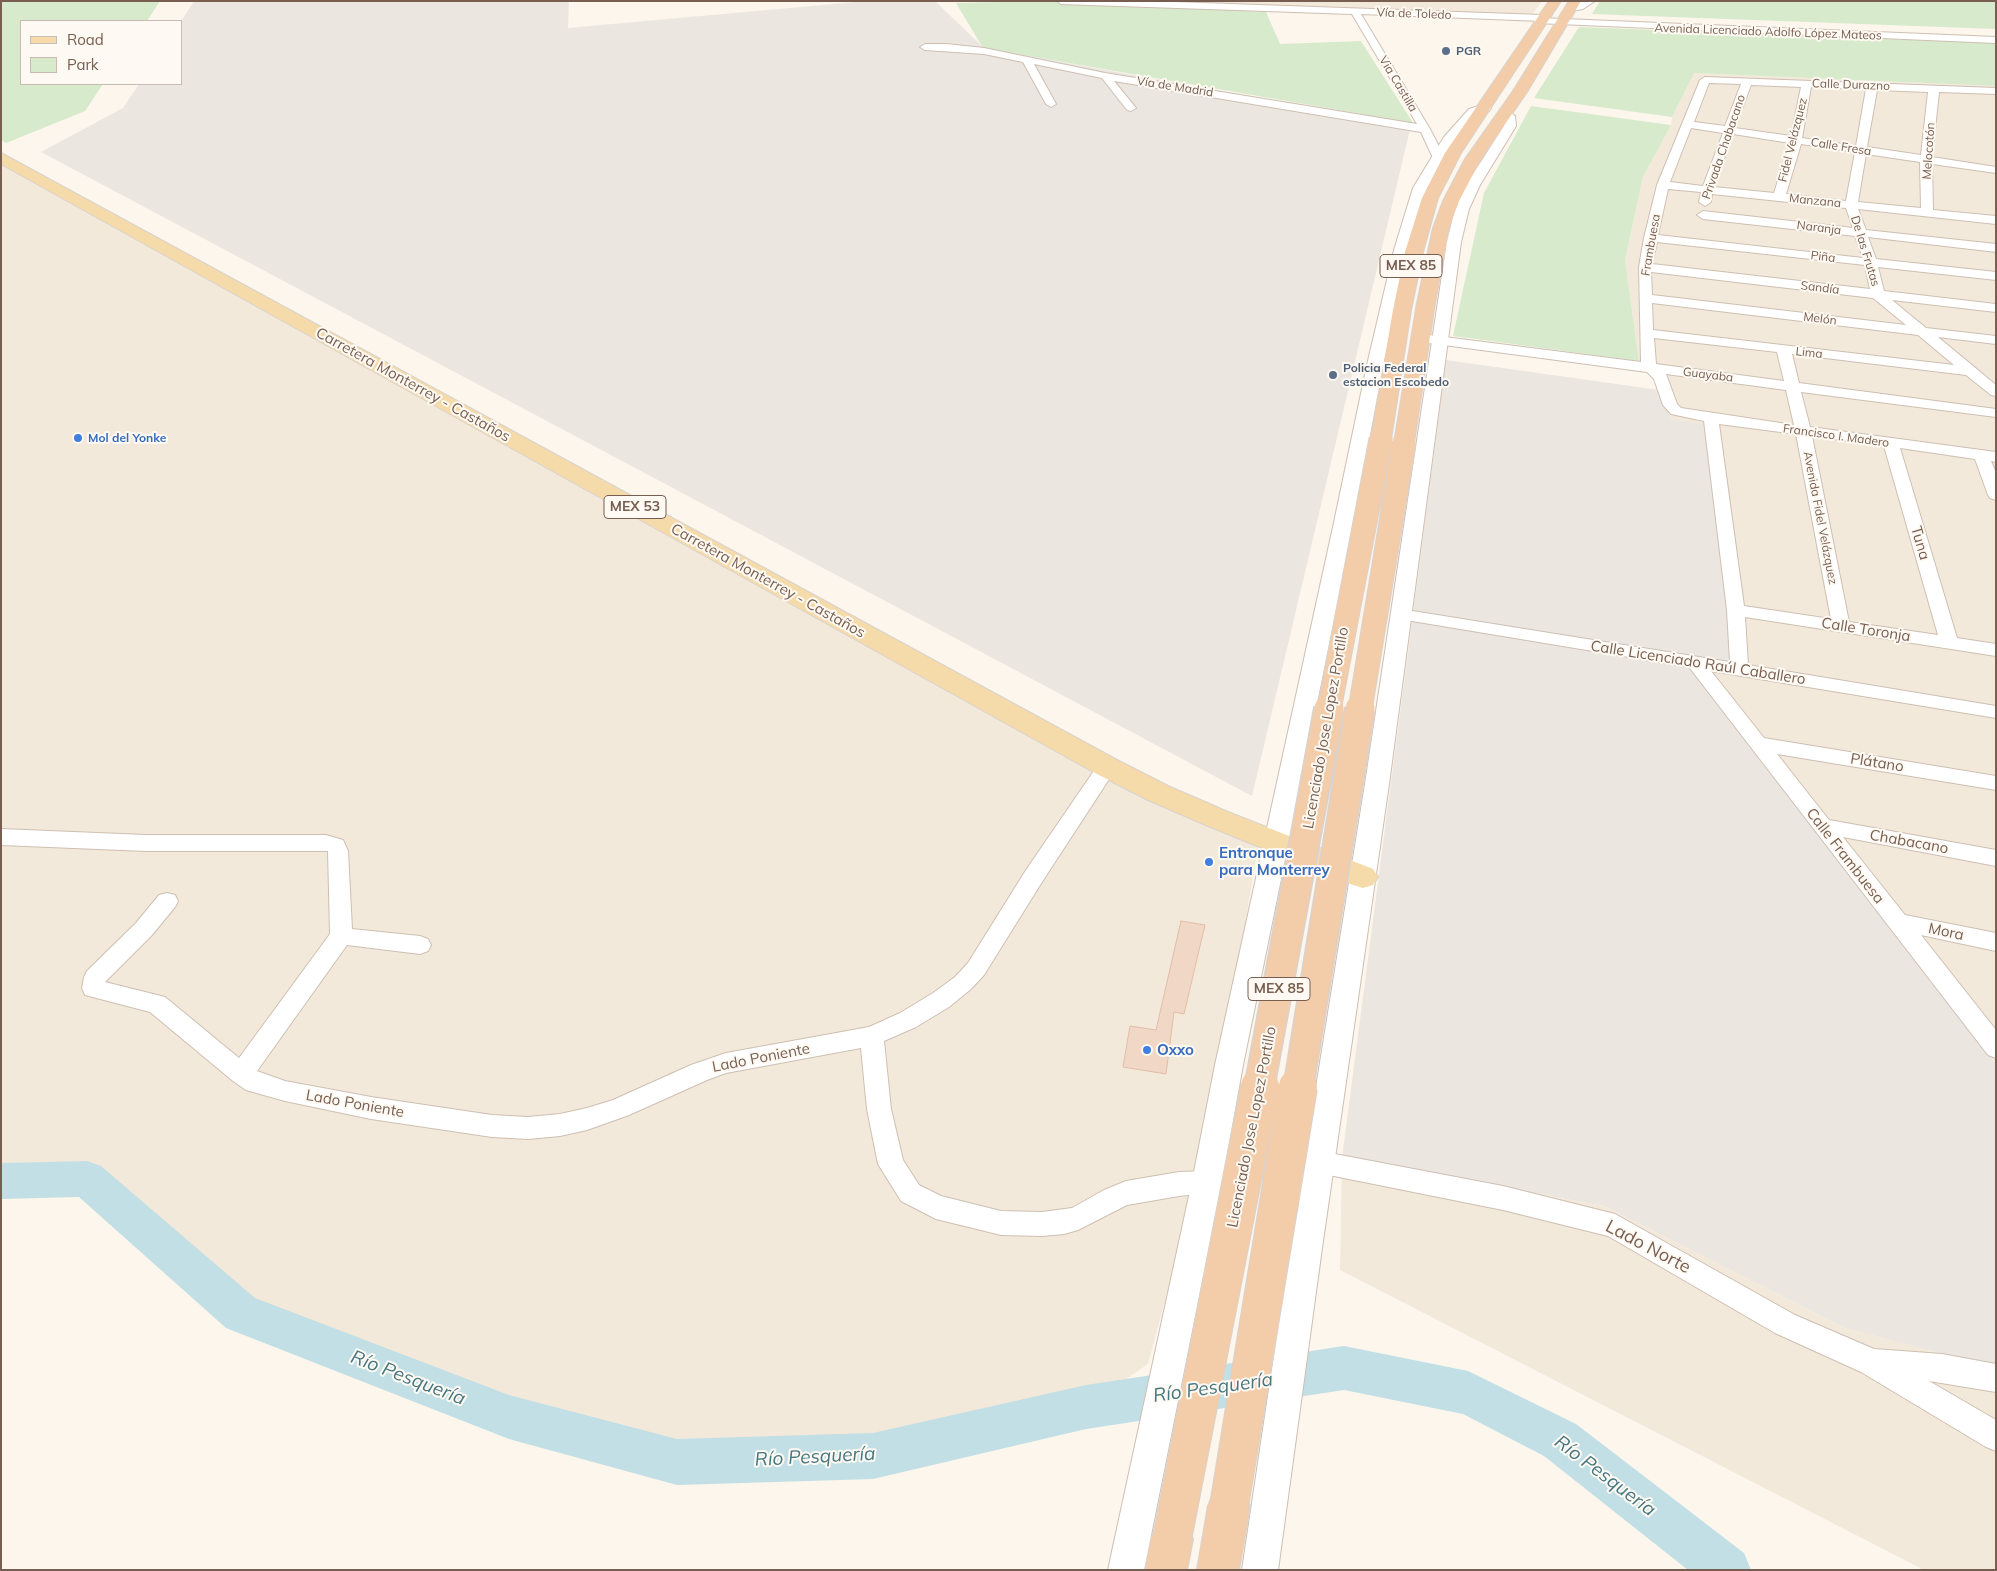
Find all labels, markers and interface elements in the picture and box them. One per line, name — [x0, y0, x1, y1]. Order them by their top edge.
street label: Vía de Toledo — [1376, 5, 1452, 23]
legend — [20, 20, 182, 85]
street label: Avenida Licenciado Adolfo López Mateos — [1654, 21, 1882, 43]
text: Road — [67, 30, 104, 49]
place label: PGR — [1456, 44, 1481, 58]
marker: PGR — [1440, 45, 1452, 57]
street label: Via Castilla — [1376, 53, 1420, 115]
text: Park — [67, 55, 99, 74]
street label: Vía de Madrid — [1136, 74, 1214, 100]
street label: Calle Durazno — [1812, 76, 1890, 94]
street label: Privada Chabacano — [1699, 93, 1749, 201]
street label: Fidel Velázquez — [1776, 96, 1810, 184]
street label: Melocotón — [1920, 122, 1938, 180]
street label: Calle Fresa — [1810, 135, 1872, 159]
street label: Manzana — [1788, 191, 1842, 211]
street label: Frambuesa — [1638, 213, 1664, 277]
street label: De las Frutas — [1847, 214, 1883, 288]
street label: Naranja — [1796, 218, 1842, 238]
street label: Piña — [1810, 248, 1836, 266]
road number: MEX 85 — [1380, 255, 1442, 278]
street label: Sandía — [1800, 278, 1840, 298]
street label: Melón — [1802, 310, 1838, 328]
street label: Carretera Monterrey - Castaños — [313, 324, 513, 446]
street label: Lima — [1795, 344, 1823, 362]
place label: Policia Federal estacion Escobedo — [1343, 361, 1449, 389]
street label: Guayaba — [1682, 365, 1734, 385]
marker: Policia Federal estacion Escobedo — [1327, 369, 1339, 381]
street label: Francisco I. Madero — [1782, 421, 1890, 451]
place label: Mol del Yonke — [88, 431, 166, 445]
marker: Mol del Yonke — [72, 432, 84, 444]
street label: Avenida Fidel Velázquez — [1800, 450, 1840, 586]
road number: MEX 53 — [604, 496, 666, 518]
street label: Carretera Monterrey - Castaños — [668, 520, 868, 642]
street label: Tuna — [1907, 524, 1933, 562]
street label: Calle Toronja — [1820, 614, 1912, 646]
street label: Licenciado Jose Lopez Portillo — [1299, 626, 1353, 830]
street label: Calle Licenciado Raúl Caballero — [1589, 637, 1807, 689]
street label: Plátano — [1849, 750, 1905, 776]
street label: Calle Frambuesa — [1802, 805, 1888, 907]
street label: Chabacano — [1868, 826, 1950, 858]
place label: Entronque para Monterrey — [1219, 844, 1330, 879]
marker: Entronque para Monterrey — [1203, 856, 1215, 868]
street label: Mora — [1927, 919, 1965, 945]
road number: MEX 85 — [1248, 978, 1310, 1001]
street label: Licenciado Jose Lopez Portillo — [1224, 1025, 1280, 1229]
street label: Lado Poniente — [711, 1040, 811, 1076]
place label: Oxxo — [1157, 1041, 1194, 1059]
marker: Oxxo — [1141, 1044, 1153, 1056]
street label: Lado Poniente — [305, 1087, 405, 1121]
street label: Lado Norte — [1602, 1216, 1694, 1278]
water label: Río Pesquería — [348, 1346, 468, 1410]
water label: Río Pesquería — [1152, 1368, 1274, 1408]
water label: Río Pesquería — [1550, 1431, 1660, 1521]
water label: Río Pesquería — [754, 1442, 876, 1472]

